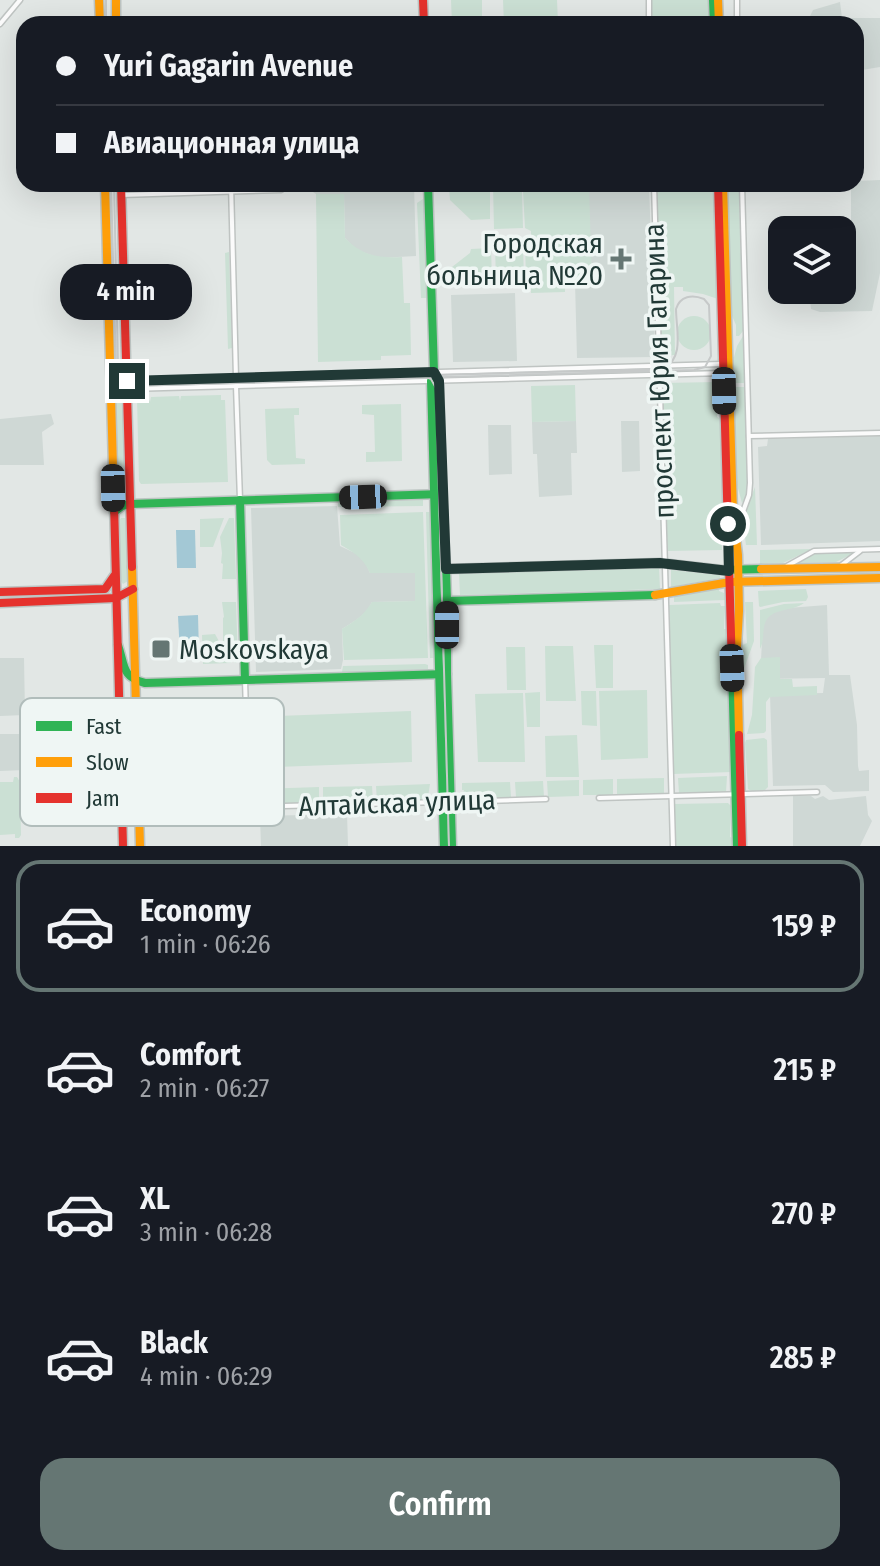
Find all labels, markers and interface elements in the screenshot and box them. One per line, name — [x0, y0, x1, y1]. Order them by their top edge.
text: Yuri Gagarin Avenue — [104, 48, 353, 84]
text: Авиационная улица — [104, 125, 359, 161]
map controls — [768, 216, 856, 304]
button: layers — [768, 216, 856, 304]
street label: проспект Юрия Гагарина — [637, 223, 681, 519]
place label: Городская больница №20 — [426, 227, 603, 292]
marker: Городская больница №20 — [610, 248, 632, 270]
callout: 4 min — [61, 265, 193, 321]
text: 4 min — [97, 276, 156, 307]
route end — [109, 363, 145, 399]
car — [712, 367, 736, 415]
car — [101, 464, 125, 512]
car — [339, 484, 387, 510]
route start — [710, 506, 746, 542]
car — [435, 601, 459, 649]
place label: Moskovskaya — [179, 633, 329, 666]
marker: Moskovskaya — [150, 638, 172, 660]
car — [719, 644, 745, 692]
legend — [20, 698, 284, 826]
text: Fast — [86, 713, 122, 740]
text: Slow — [86, 749, 129, 776]
street label: Алтайская улица — [298, 783, 496, 823]
text: Jam — [86, 785, 120, 812]
icon: car — [44, 890, 116, 962]
text: Economy — [140, 893, 251, 929]
text: 159 ₽ — [772, 908, 836, 944]
text: 1 min · 06:26 — [140, 929, 271, 960]
icon: car — [44, 1034, 116, 1106]
text: Comfort — [140, 1037, 241, 1073]
text: 215 ₽ — [773, 1052, 836, 1088]
text: 2 min · 06:27 — [140, 1073, 269, 1104]
icon: car — [44, 1178, 116, 1250]
text: XL — [140, 1181, 170, 1217]
text: 270 ₽ — [771, 1196, 836, 1232]
text: 3 min · 06:28 — [140, 1217, 272, 1248]
icon: car — [44, 1322, 116, 1394]
text: Black — [140, 1325, 208, 1361]
text: 285 ₽ — [770, 1340, 836, 1376]
text: 4 min · 06:29 — [140, 1361, 273, 1392]
button: Confirm — [40, 1458, 840, 1550]

